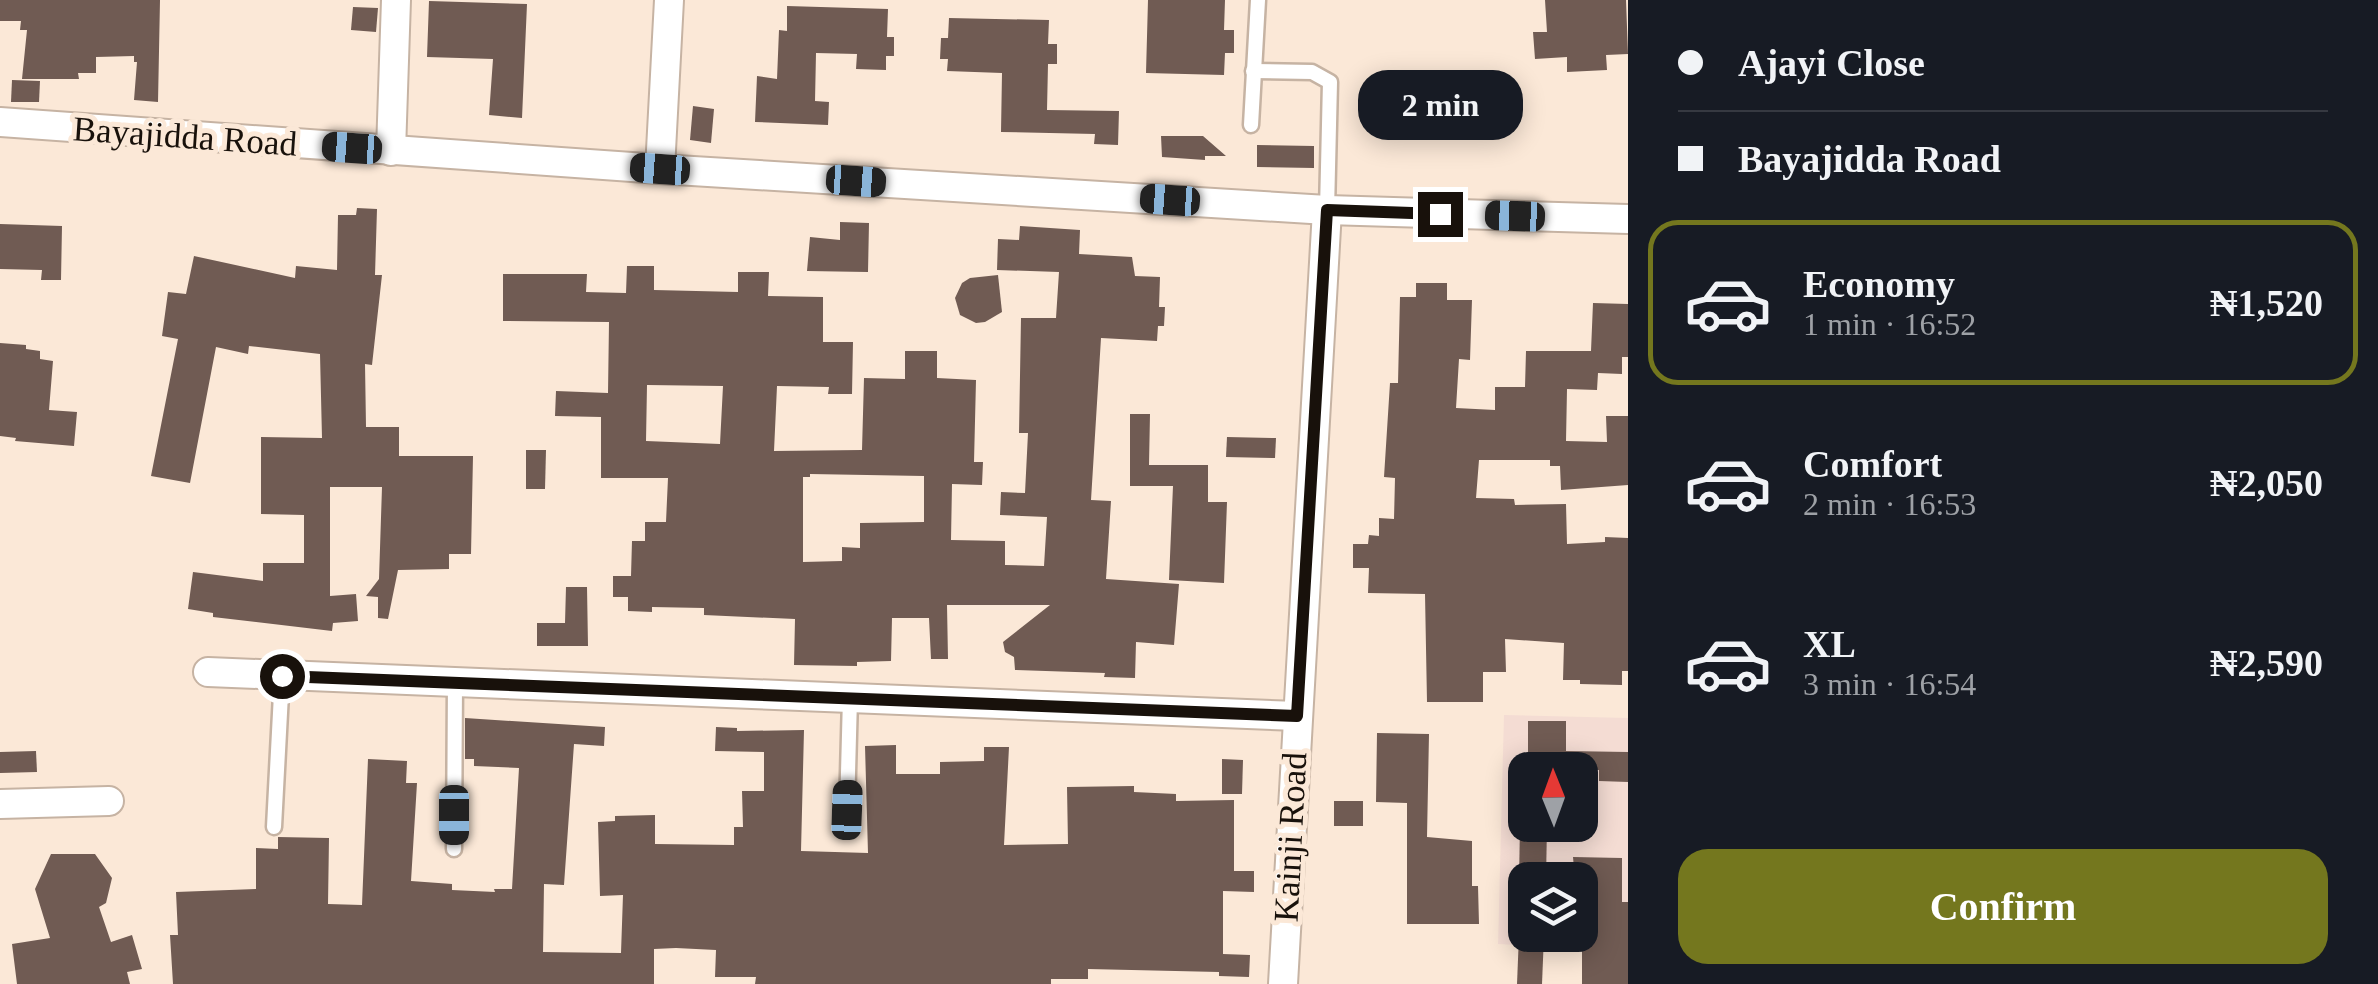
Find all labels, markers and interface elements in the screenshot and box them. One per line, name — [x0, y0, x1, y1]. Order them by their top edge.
text: Ajayi Close — [1738, 42, 1925, 84]
callout: 2 min — [1358, 69, 1522, 139]
text: 2 min — [1402, 87, 1479, 123]
street label: Bayajidda Road — [72, 109, 299, 164]
car — [321, 131, 383, 165]
text: Bayajidda Road — [1738, 138, 2001, 180]
car — [629, 152, 691, 186]
car — [825, 164, 887, 198]
car — [1139, 183, 1201, 217]
route end — [1418, 192, 1463, 237]
car — [1484, 200, 1546, 232]
icon: car — [1683, 258, 1773, 348]
text: Economy — [1803, 263, 1955, 305]
text: ₦1,520 — [2210, 282, 2323, 324]
text: 1 min · 16:52 — [1803, 306, 1976, 342]
icon: car — [1683, 438, 1773, 528]
text: Comfort — [1803, 443, 1942, 485]
text: ₦2,050 — [2210, 462, 2323, 504]
text: 2 min · 16:53 — [1803, 486, 1976, 522]
icon: car — [1683, 618, 1773, 708]
text: XL — [1803, 623, 1856, 665]
text: ₦2,590 — [2210, 642, 2323, 684]
route start — [260, 654, 305, 699]
text: 3 min · 16:54 — [1803, 666, 1976, 702]
street label: Kainji Road — [1267, 751, 1314, 923]
north arrow — [1508, 752, 1598, 842]
map controls — [1508, 752, 1598, 952]
car — [831, 779, 863, 841]
car — [439, 785, 469, 845]
button: Confirm — [1678, 849, 2328, 964]
button: layers — [1508, 862, 1598, 952]

